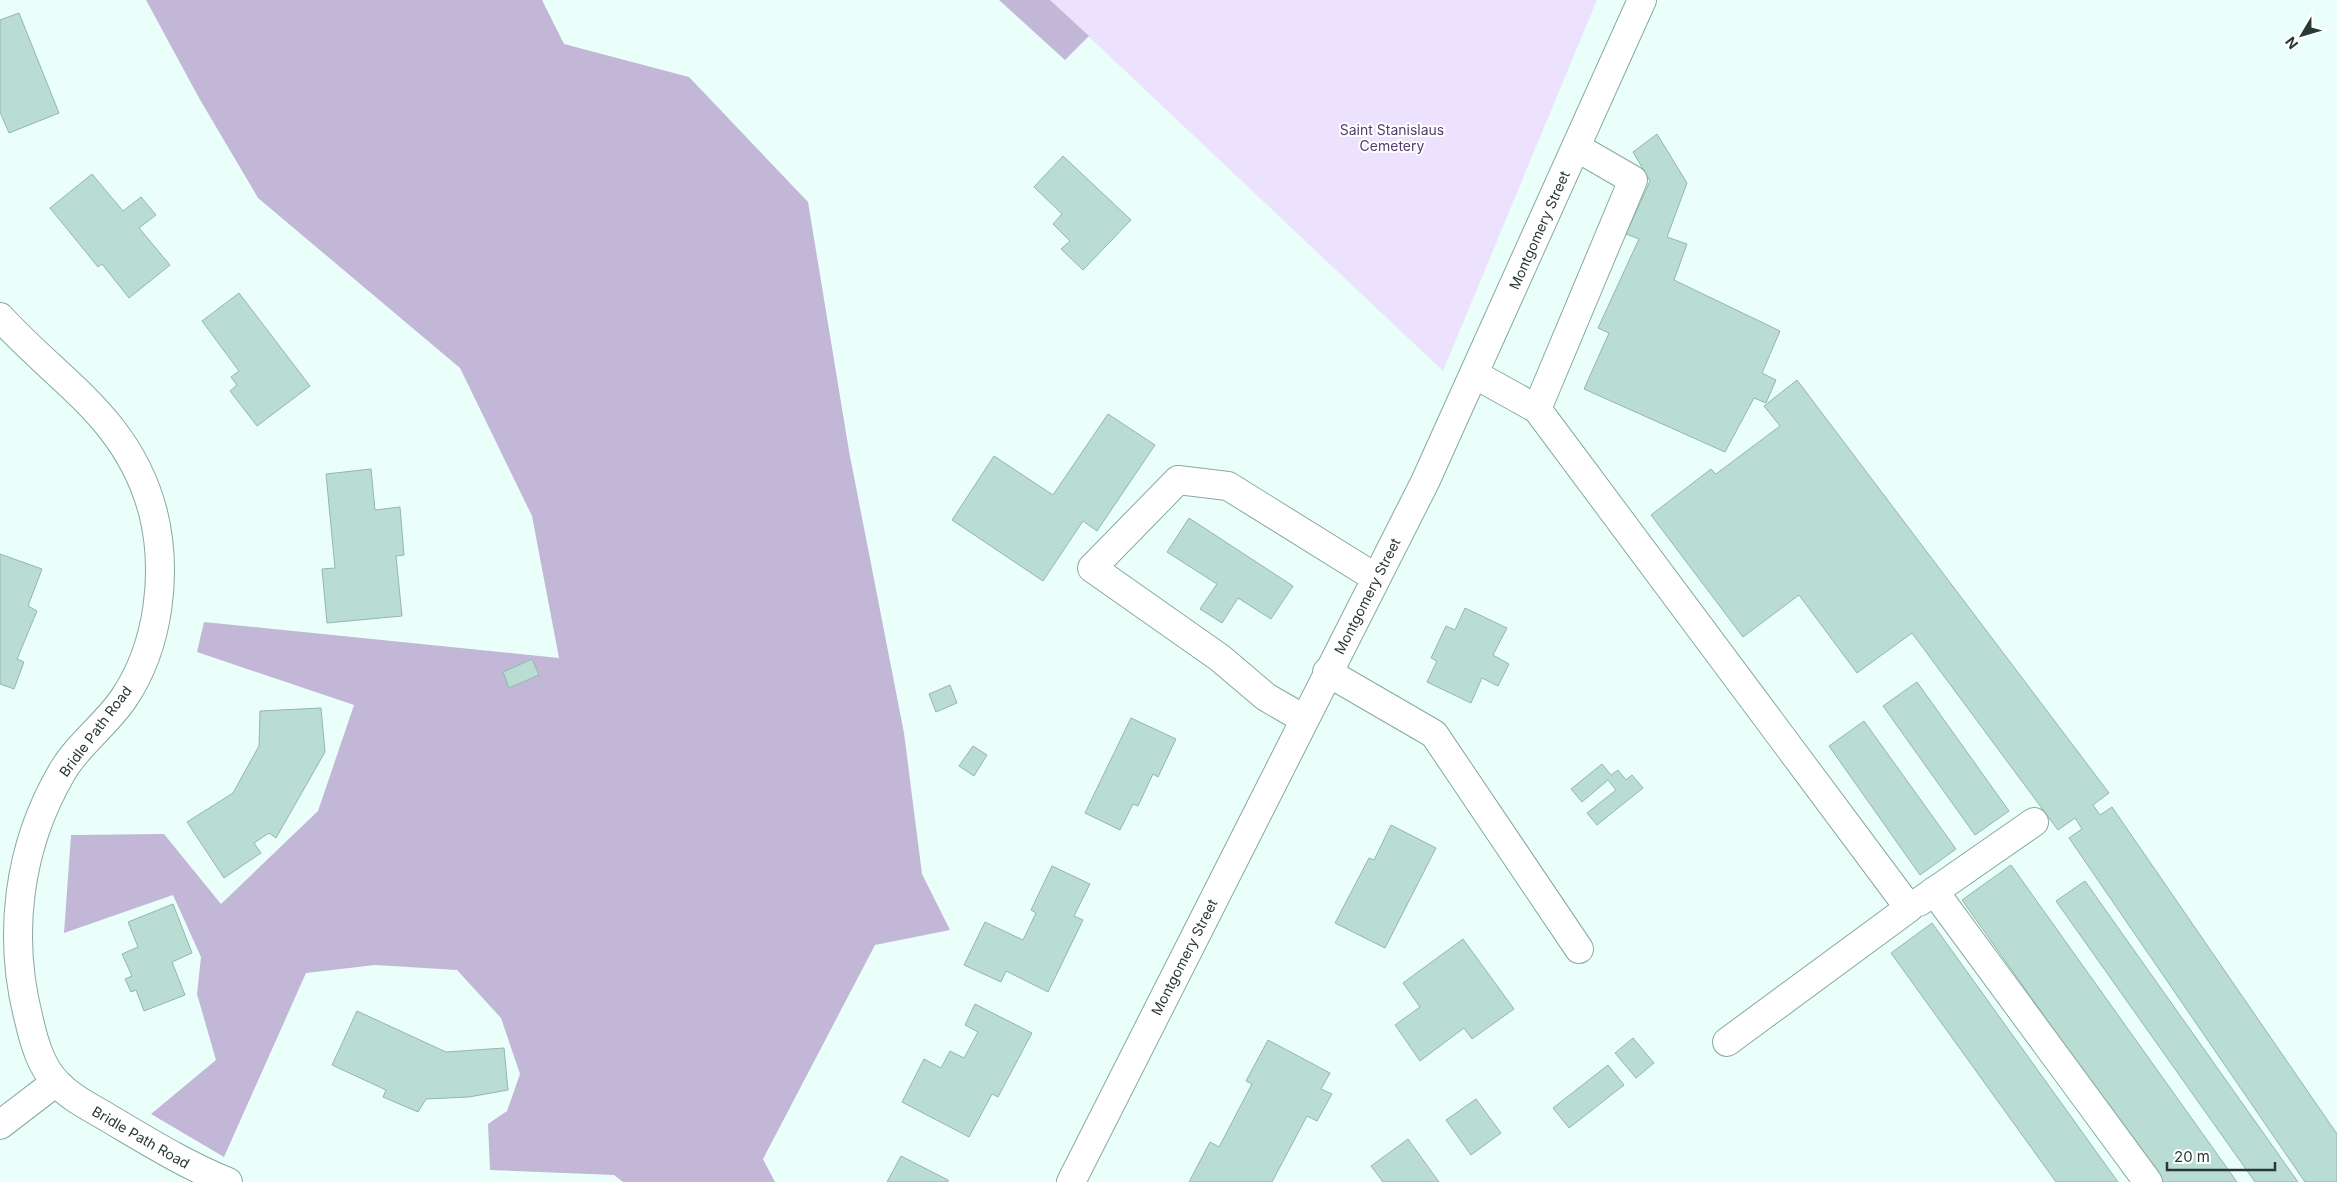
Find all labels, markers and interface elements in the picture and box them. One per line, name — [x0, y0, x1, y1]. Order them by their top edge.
north arrow — [2277, 10, 2327, 60]
text: N — [2281, 34, 2301, 53]
park label: Saint Stanislaus Cemetery — [1340, 121, 1444, 154]
street label: Montgomery Street — [1505, 168, 1573, 292]
street label: Montgomery Street — [1330, 535, 1404, 657]
street label: Bridle Path Road — [55, 682, 135, 780]
street label: Montgomery Street — [1147, 896, 1221, 1018]
street label: Bridle Path Road — [89, 1102, 193, 1172]
scale bar — [2167, 1140, 2274, 1172]
text: 20 m — [2174, 1147, 2210, 1166]

